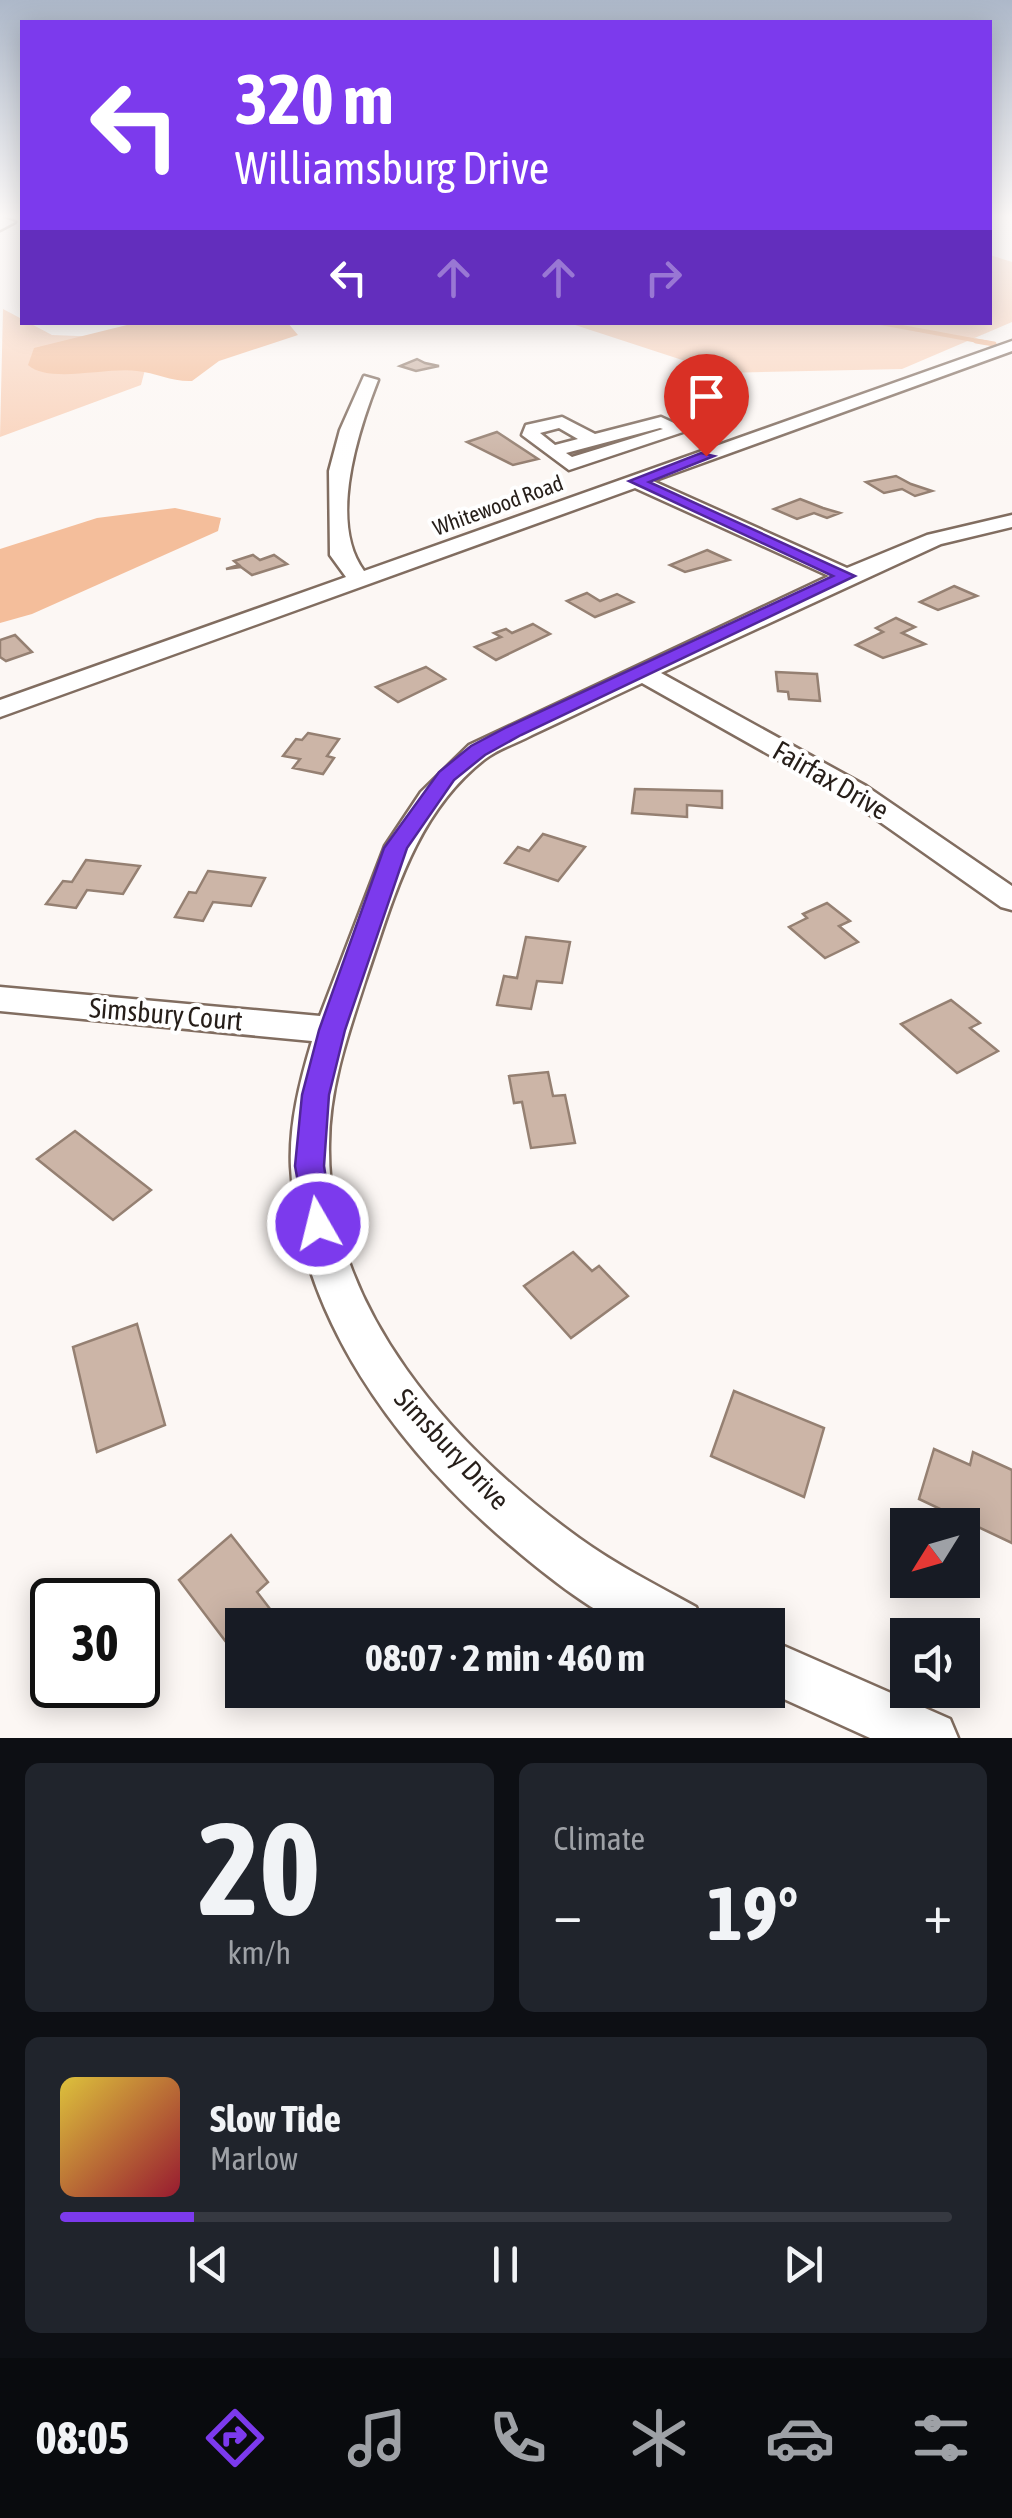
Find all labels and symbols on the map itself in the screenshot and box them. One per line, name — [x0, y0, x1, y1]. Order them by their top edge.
pin — [664, 354, 749, 457]
street label: Whitewood Road — [429, 469, 567, 541]
street label: Fairfax Drive — [767, 734, 895, 826]
street label: Simsbury Court — [88, 991, 244, 1037]
position arrow — [266, 1172, 370, 1276]
street label: Simsbury Drive — [388, 1382, 516, 1516]
north arrow — [890, 1508, 980, 1598]
speed limit sign: 30 — [30, 1578, 160, 1708]

